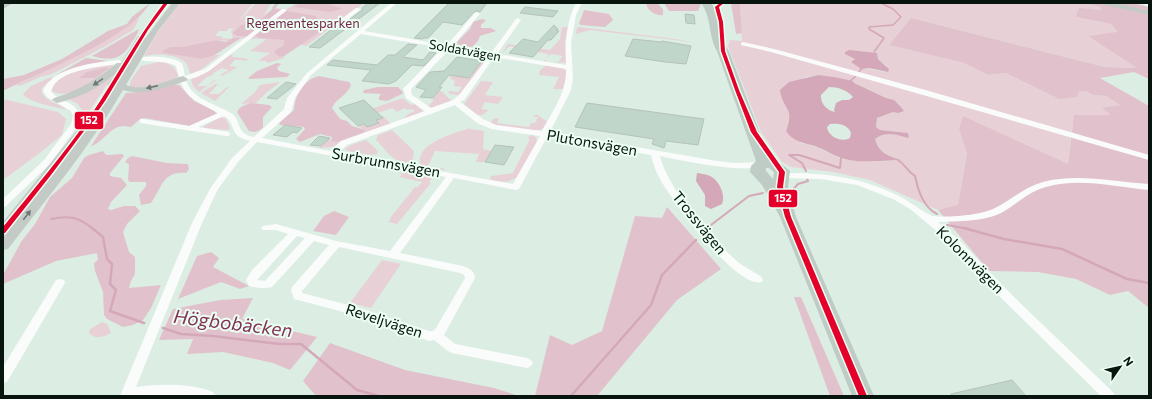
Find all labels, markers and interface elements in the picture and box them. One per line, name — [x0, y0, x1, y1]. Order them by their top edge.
park label: Regementesparken — [246, 15, 360, 31]
street label: Soldatvägen — [428, 36, 502, 64]
one-way arrow — [93, 78, 103, 86]
one-way arrow — [146, 85, 158, 91]
line badge: 152 — [74, 111, 104, 130]
text: 152 — [80, 113, 98, 126]
street label: Plutonsvägen — [545, 125, 639, 159]
street label: Surbrunnsvägen — [330, 144, 442, 180]
street label: Trossvägen — [669, 187, 731, 258]
line badge: 152 — [768, 189, 798, 208]
text: 152 — [774, 191, 792, 204]
one-way arrow — [23, 210, 31, 221]
street label: Kolonnvägen — [933, 222, 1008, 297]
street label: Reveljvägen — [343, 299, 425, 341]
water label: Högbobäcken — [172, 304, 294, 341]
north arrow — [1100, 347, 1140, 387]
text: N — [1121, 354, 1136, 368]

